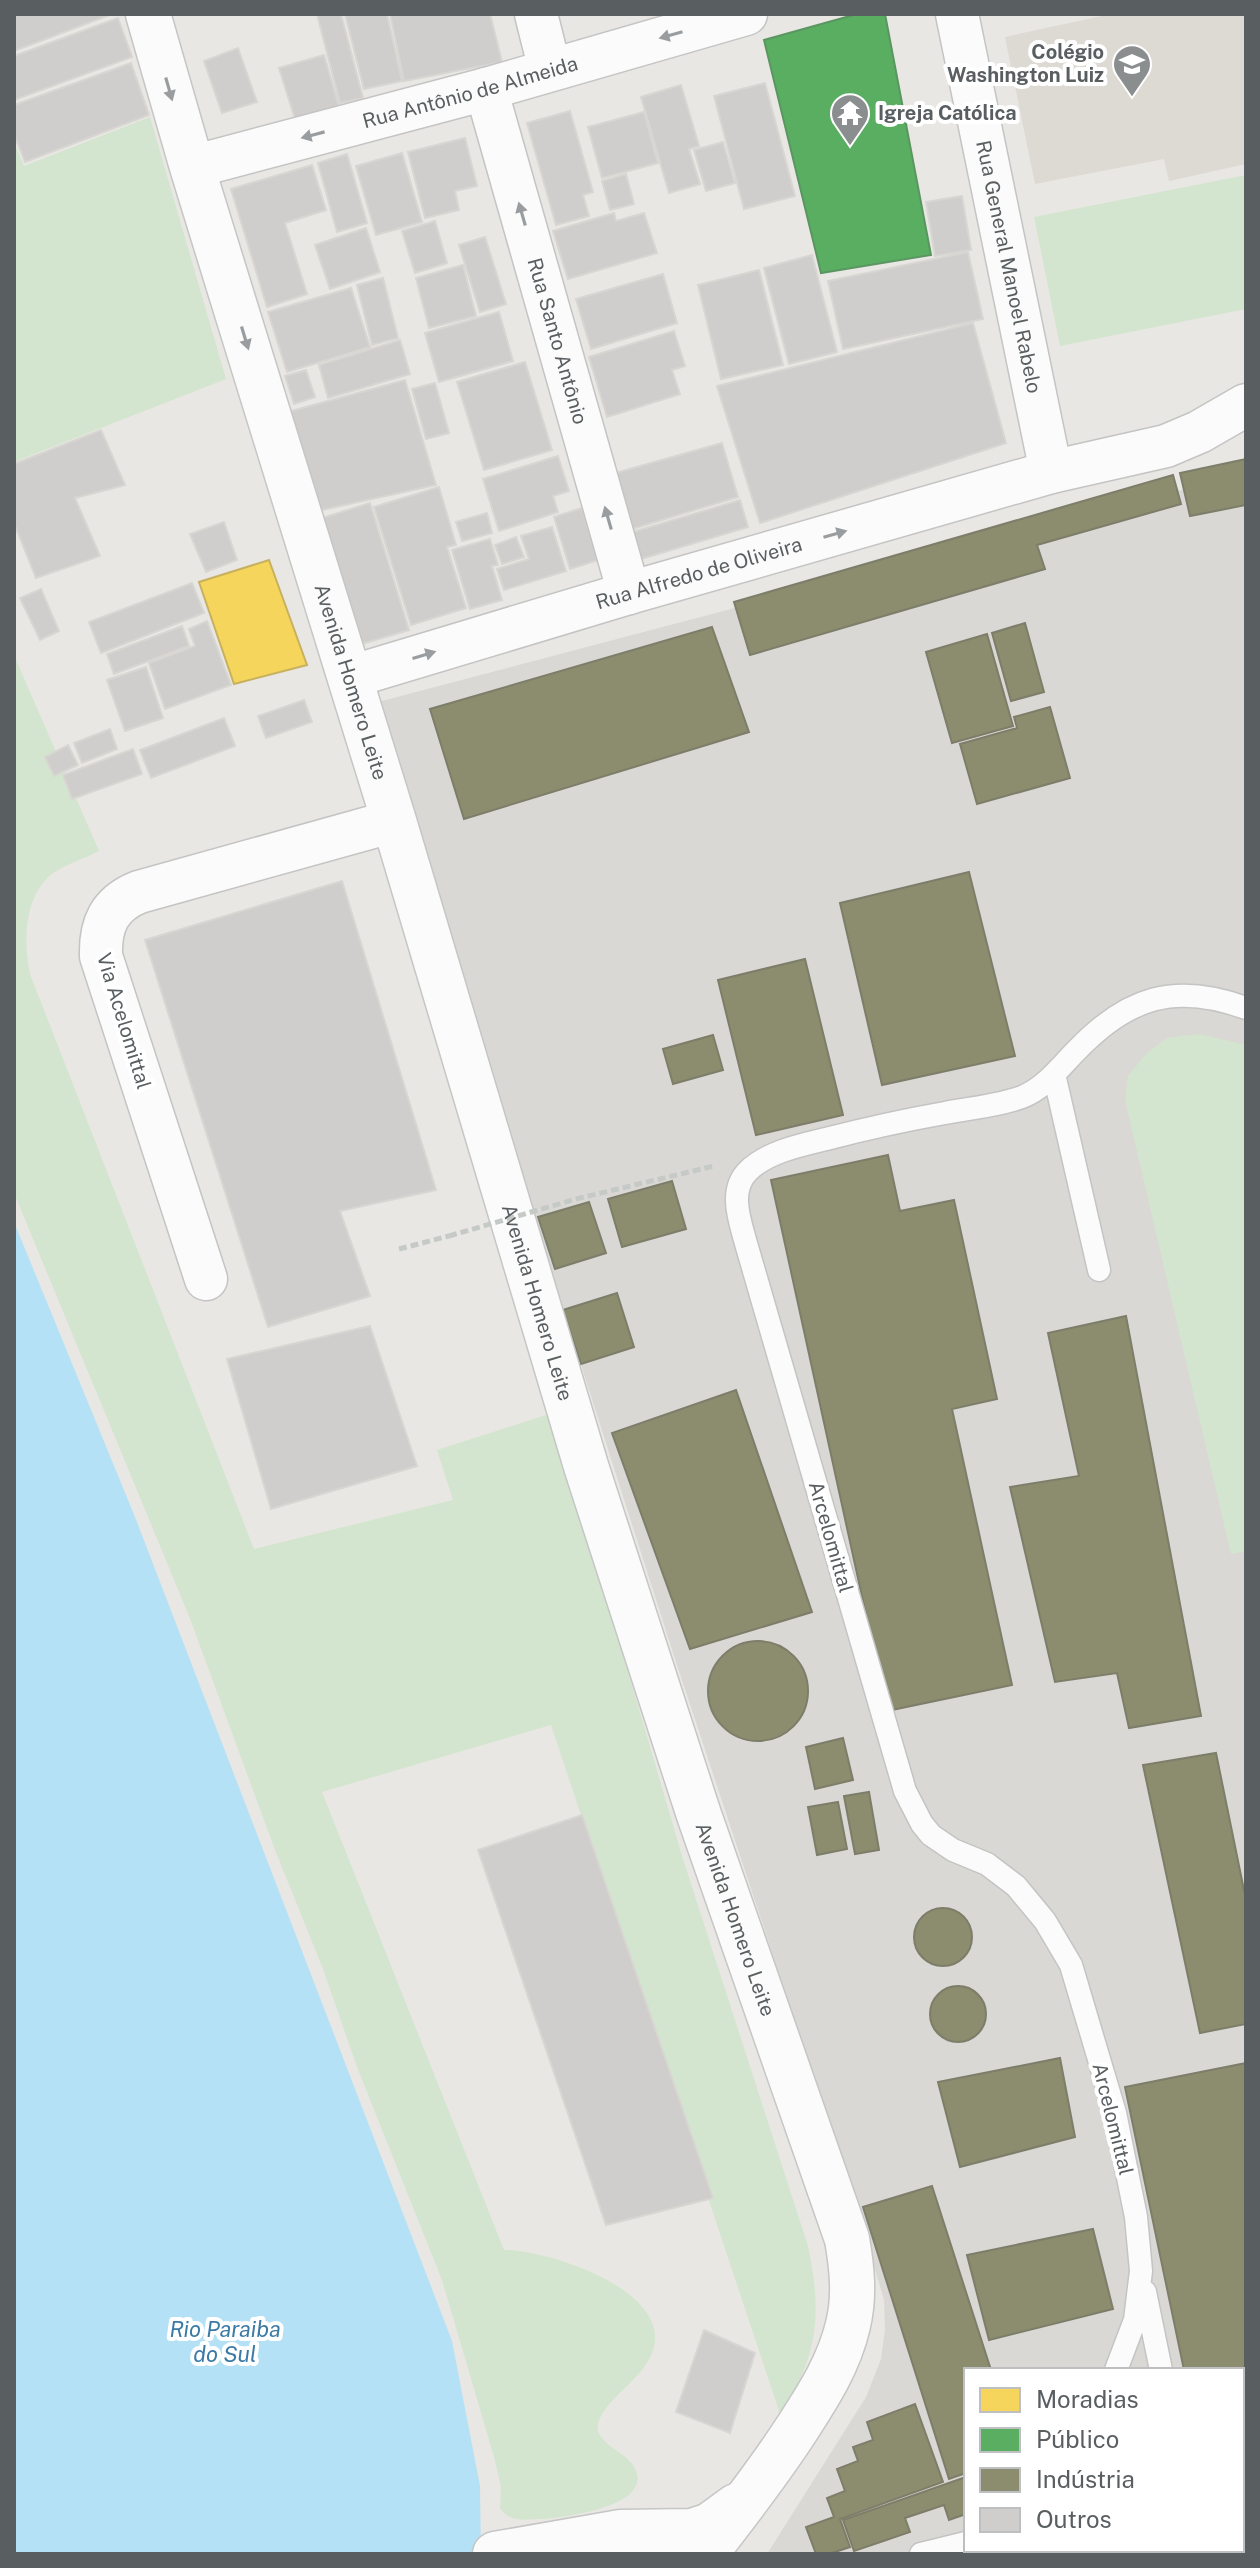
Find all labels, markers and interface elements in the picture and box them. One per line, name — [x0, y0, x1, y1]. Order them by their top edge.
one-way arrow — [658, 30, 683, 42]
place label: Colégio Washington Luiz — [947, 40, 1104, 87]
school or university icon: Colégio Washington Luiz — [1111, 43, 1153, 98]
street label: Rua Antônio de Almeida — [360, 51, 581, 133]
one-way arrow — [163, 77, 176, 101]
temple icon: Igreja Católica — [829, 92, 871, 147]
place label: Igreja Católica — [878, 101, 1017, 125]
one-way arrow — [300, 129, 325, 141]
street label: Rua General Manoel Rabelo — [971, 138, 1047, 395]
one-way arrow — [515, 201, 527, 226]
street label: Rua Santo Antônio — [522, 255, 593, 427]
one-way arrow — [239, 326, 252, 350]
one-way arrow — [601, 505, 614, 529]
one-way arrow — [823, 527, 847, 540]
street label: Rua Alfredo de Oliveira — [593, 532, 805, 614]
street label: Avenida Homero Leite — [309, 581, 393, 783]
one-way arrow — [413, 648, 437, 661]
street label: Via Acelomittal — [92, 950, 156, 1092]
street label: Avenida Homero Leite — [497, 1201, 578, 1404]
street label: Arcelomittal — [804, 1479, 858, 1595]
street label: Avenida Homero Leite — [691, 1819, 780, 2019]
street label: Arcelomittal — [1087, 2060, 1139, 2178]
water label: Rio Paraiba do Sul — [169, 2316, 281, 2367]
legend — [964, 2368, 1244, 2552]
text: Moradias — [1036, 2385, 1139, 2413]
text: Público — [1036, 2425, 1119, 2453]
text: Indústria — [1036, 2465, 1135, 2493]
text: Outros — [1036, 2505, 1112, 2533]

